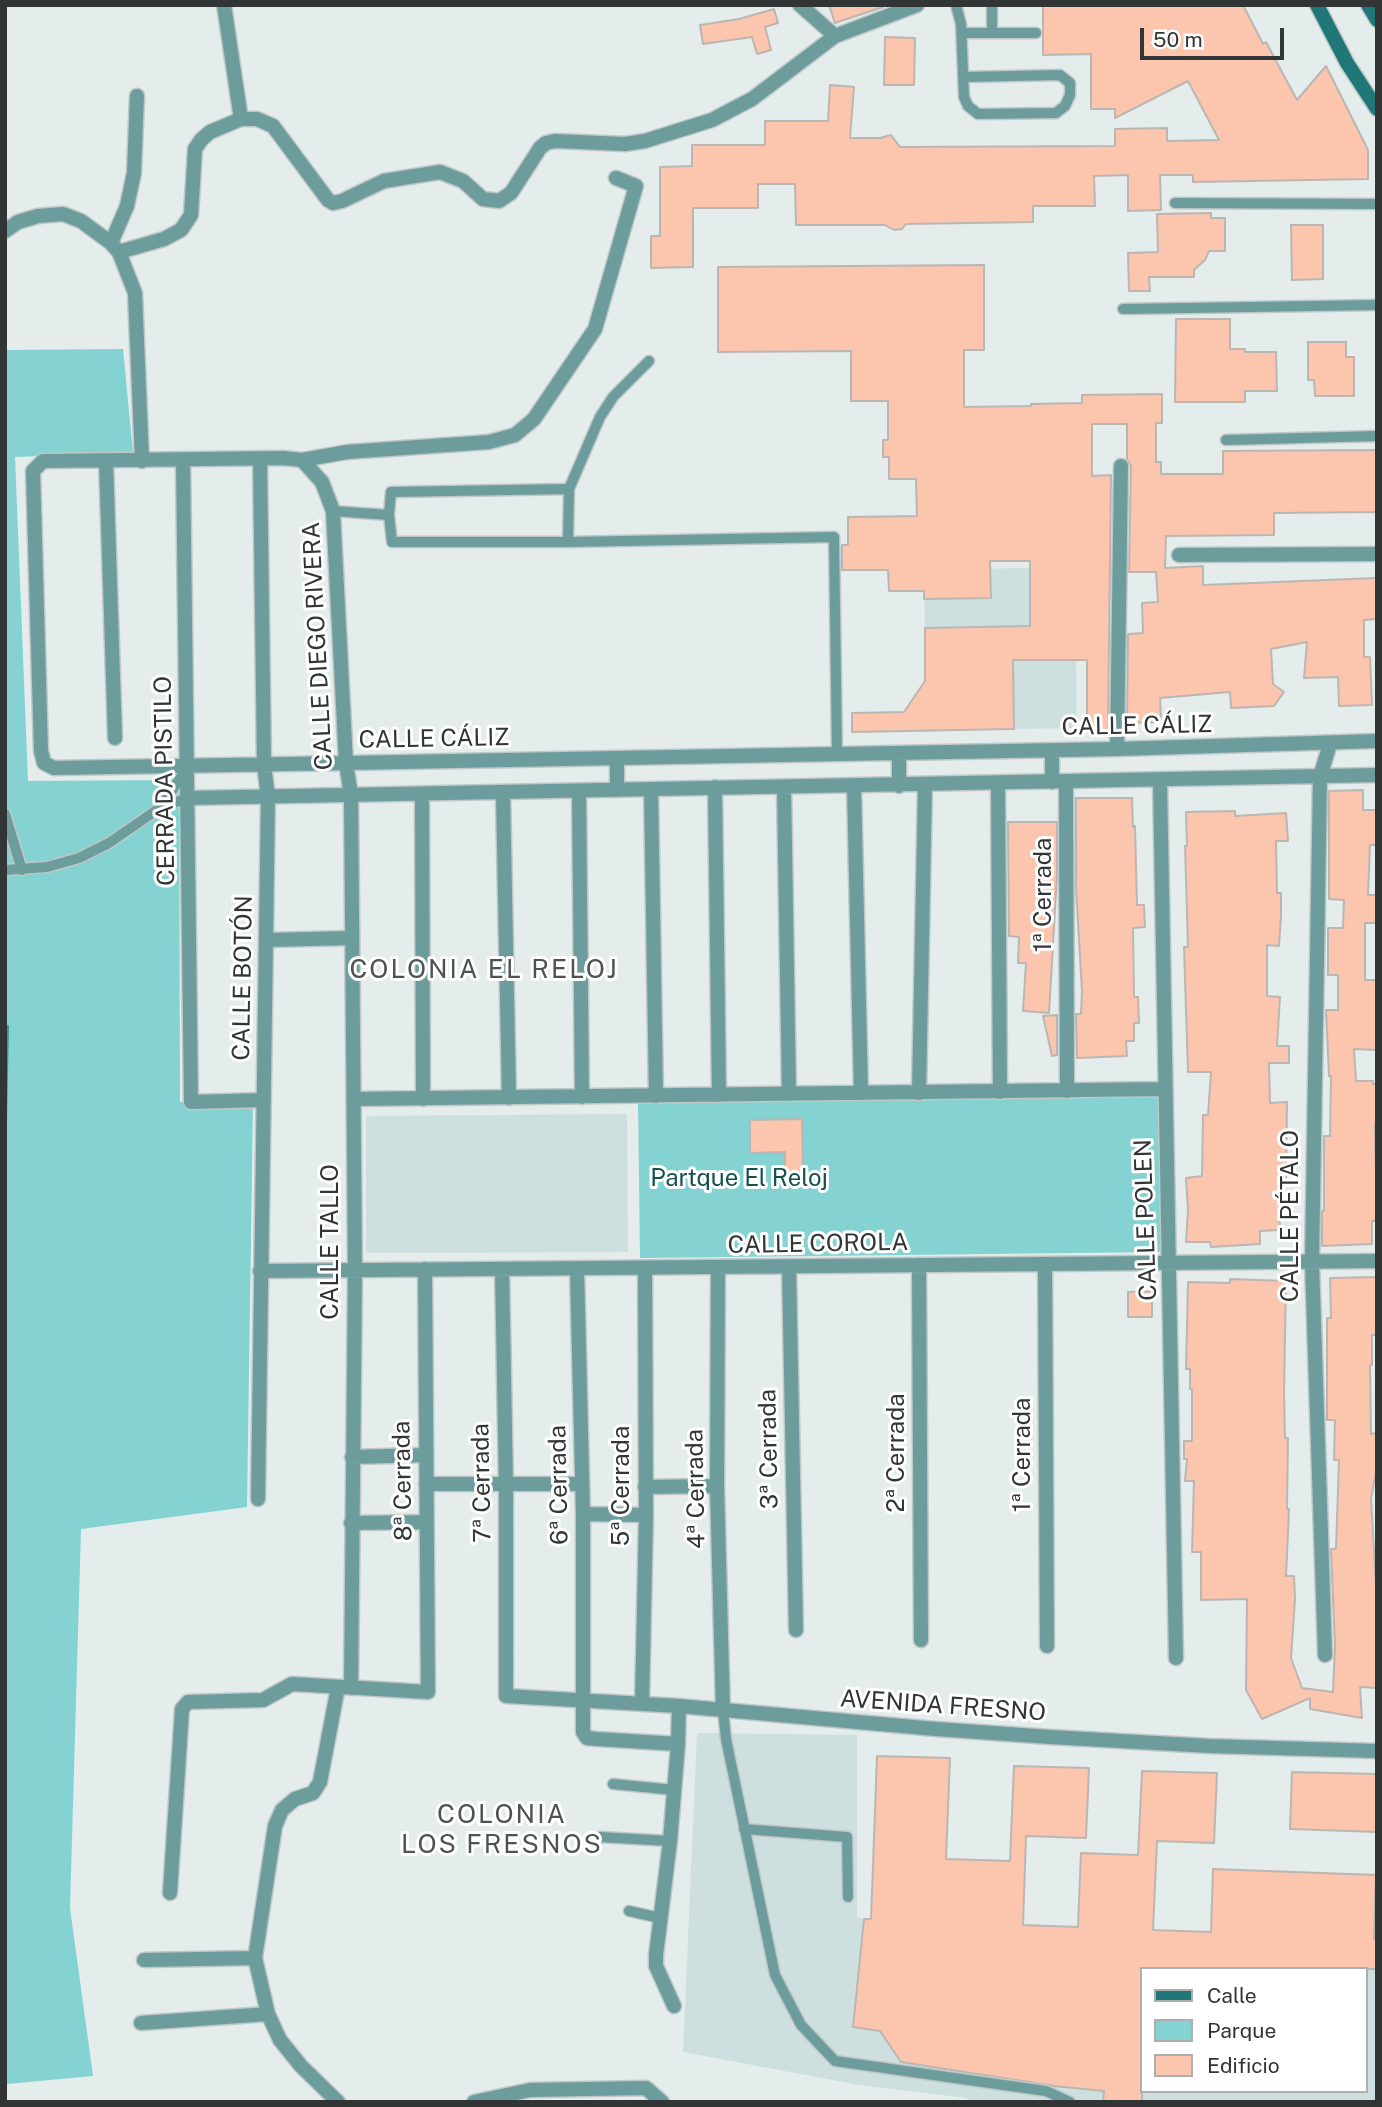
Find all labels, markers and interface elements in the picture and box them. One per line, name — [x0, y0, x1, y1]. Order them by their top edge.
scale bar — [1144, 14, 1288, 58]
text: 50 m — [1153, 27, 1203, 52]
street label: CALLE DIEGO RIVERA — [297, 521, 339, 771]
street label: CERRADA PISTILO — [149, 676, 181, 886]
street label: CALLE CÁLIZ — [1061, 710, 1213, 742]
street label: CALLE CÁLIZ — [358, 723, 510, 755]
street label: 1ª Cerrada — [1030, 838, 1058, 952]
street label: CALLE BOTÓN — [227, 895, 259, 1061]
district label: COLONIA EL RELOJ — [351, 954, 617, 986]
street label: CALLE PÉTALO — [1277, 1130, 1305, 1302]
street label: CALLE POLEN — [1129, 1139, 1163, 1301]
street label: CALLE TALLO — [317, 1164, 345, 1320]
park label: Partque El Reloj — [650, 1165, 828, 1193]
street label: CALLE COROLA — [727, 1228, 909, 1260]
street label: 3ª Cerrada — [754, 1389, 784, 1509]
street label: 2ª Cerrada — [883, 1393, 911, 1513]
street label: 1ª Cerrada — [1009, 1398, 1037, 1512]
street label: 8ª Cerrada — [388, 1421, 418, 1541]
street label: 7ª Cerrada — [467, 1423, 497, 1543]
street label: 6ª Cerrada — [544, 1425, 574, 1545]
street label: 5ª Cerrada — [608, 1426, 636, 1546]
street label: 4ª Cerrada — [681, 1429, 711, 1549]
street label: AVENIDA FRESNO — [839, 1684, 1047, 1728]
district label: COLONIA LOS FRESNOS — [402, 1799, 602, 1860]
legend — [1140, 1967, 1368, 2093]
text: Calle — [1207, 1983, 1257, 2008]
text: Parque — [1207, 2018, 1276, 2043]
text: Edificio — [1207, 2053, 1280, 2078]

